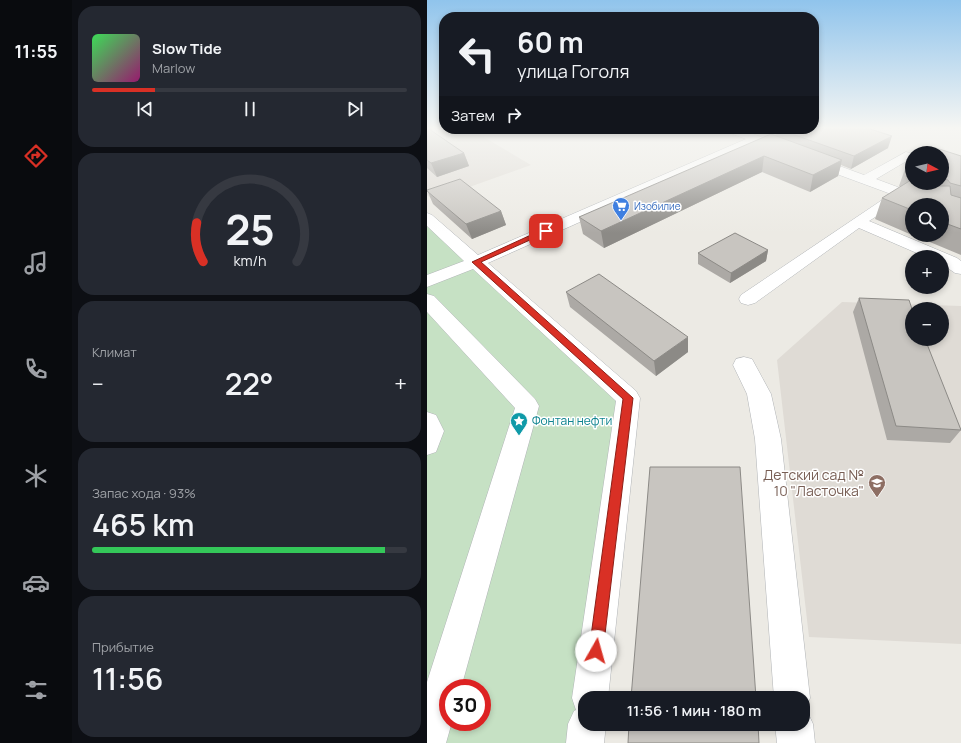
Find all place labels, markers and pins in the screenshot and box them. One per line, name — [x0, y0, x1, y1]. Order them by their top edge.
supermarket icon: Изобилие — [611, 196, 631, 221]
place label: Изобилие — [634, 199, 681, 213]
pin — [529, 214, 563, 248]
place icon: Фонтан нефти — [509, 411, 529, 436]
place label: Фонтан нефти — [532, 412, 612, 429]
place label: Детский сад № 10 "Ласточка" — [763, 465, 864, 500]
school or university icon: Детский сад № 10 "Ласточка" — [867, 473, 887, 498]

